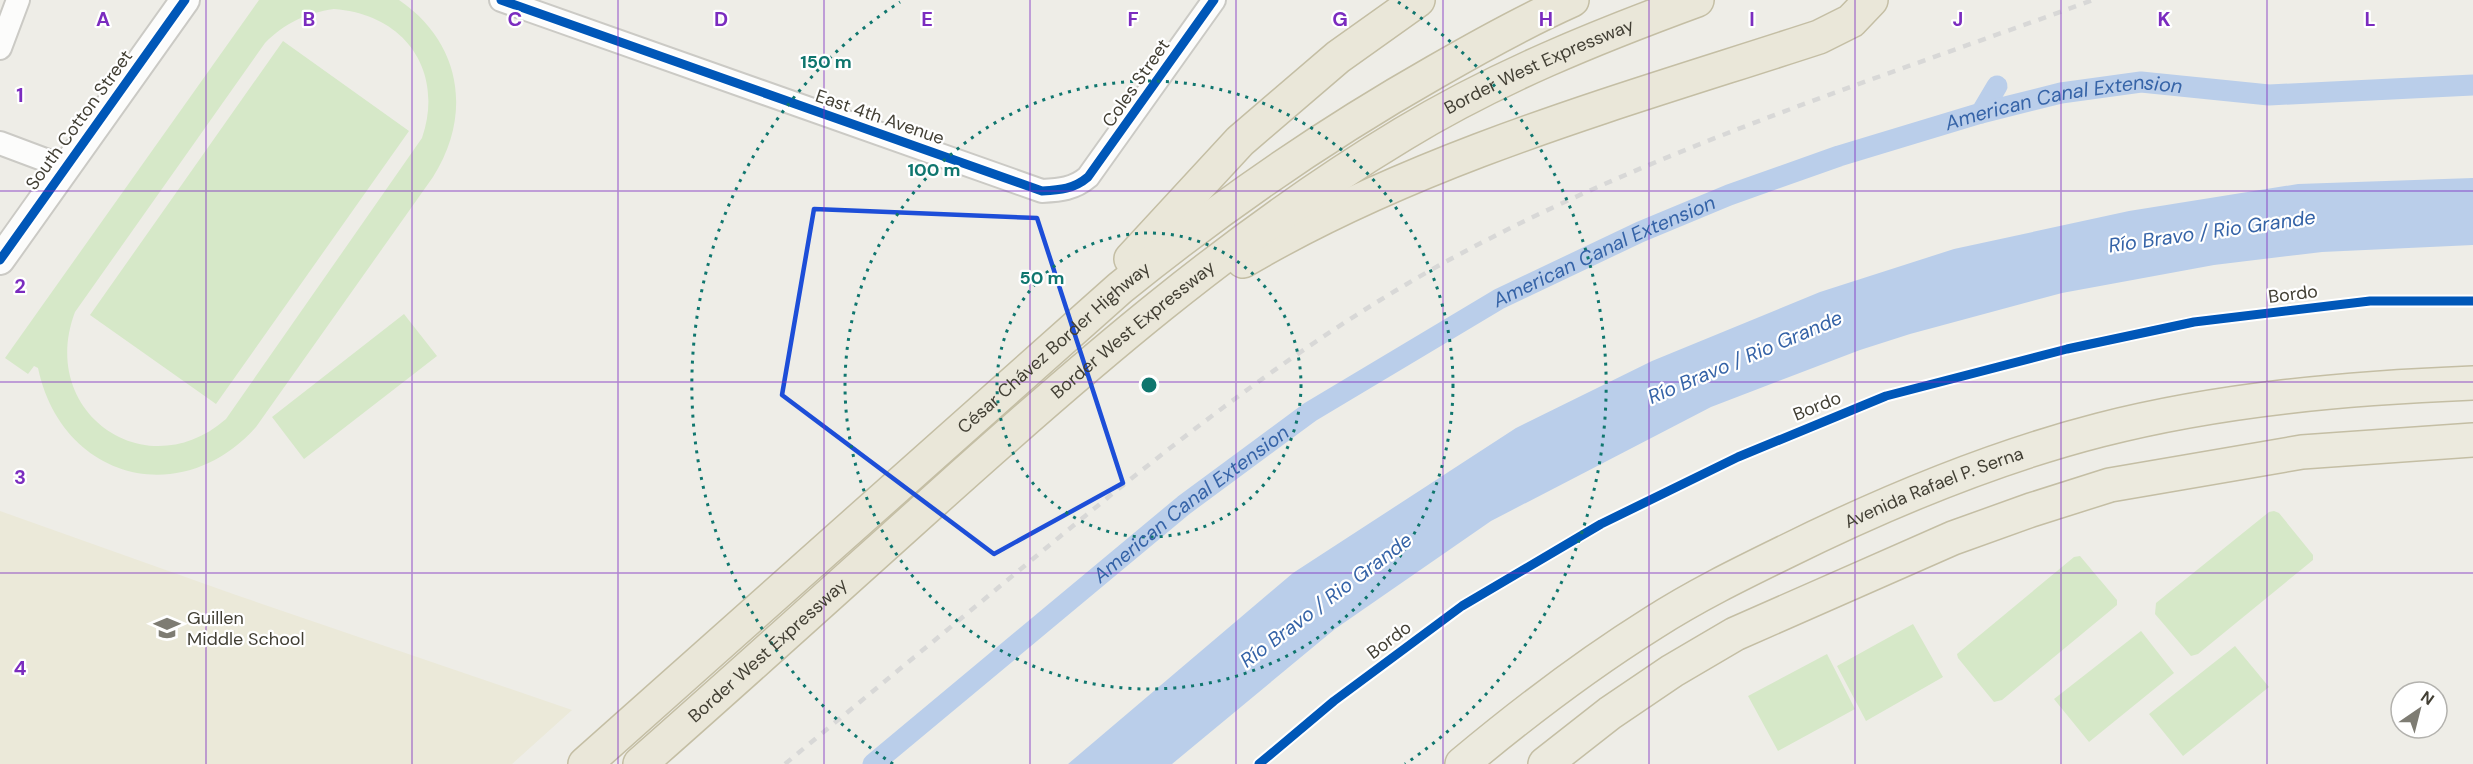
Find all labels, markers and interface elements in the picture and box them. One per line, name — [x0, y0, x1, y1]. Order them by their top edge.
text: A — [96, 6, 110, 32]
text: B — [303, 6, 315, 32]
text: C — [508, 6, 522, 32]
text: D — [714, 6, 728, 32]
text: E — [921, 6, 933, 32]
text: F — [1127, 6, 1139, 32]
text: G — [1332, 6, 1348, 32]
text: H — [1539, 6, 1553, 32]
text: I — [1749, 6, 1755, 32]
text: J — [1953, 6, 1963, 32]
text: K — [2157, 6, 2171, 32]
text: L — [2364, 6, 2376, 32]
street label: Border West Expressway — [1440, 13, 1637, 120]
street label: Coles Street — [1097, 34, 1175, 132]
street label: South Cotton Street — [20, 45, 138, 195]
text: 150 m — [800, 50, 852, 74]
water label: American Canal Extension — [1941, 69, 2184, 136]
text: 1 — [16, 82, 24, 108]
street label: East 4th Avenue — [812, 84, 948, 150]
text: 100 m — [907, 158, 961, 182]
water label: American Canal Extension — [1488, 189, 1719, 314]
water label: Río Bravo / Rio Grande — [2107, 204, 2317, 258]
street label: Border West Expressway — [1046, 255, 1220, 404]
street label: César Chávez Border Highway — [952, 256, 1155, 439]
text: 50 m — [1019, 266, 1065, 290]
text: 2 — [14, 273, 26, 299]
street label: Bordo — [2267, 279, 2319, 309]
water label: Río Bravo / Rio Grande — [1644, 304, 1846, 410]
centre of rings — [1139, 375, 1159, 395]
street label: Bordo — [1789, 386, 1845, 426]
water label: American Canal Extension — [1087, 419, 1294, 589]
street label: Avenida Rafael P. Serna — [1840, 441, 2026, 534]
text: 3 — [14, 464, 26, 490]
water label: Río Bravo / Rio Grande — [1235, 527, 1417, 673]
street label: Border West Expressway — [683, 573, 852, 728]
place label: Guillen Middle School — [187, 606, 305, 651]
school or university icon: Guillen Middle School — [152, 613, 182, 643]
street label: Bordo — [1362, 615, 1416, 665]
text: 4 — [14, 655, 27, 681]
north arrow — [2389, 680, 2449, 740]
text: N — [2417, 686, 2438, 710]

